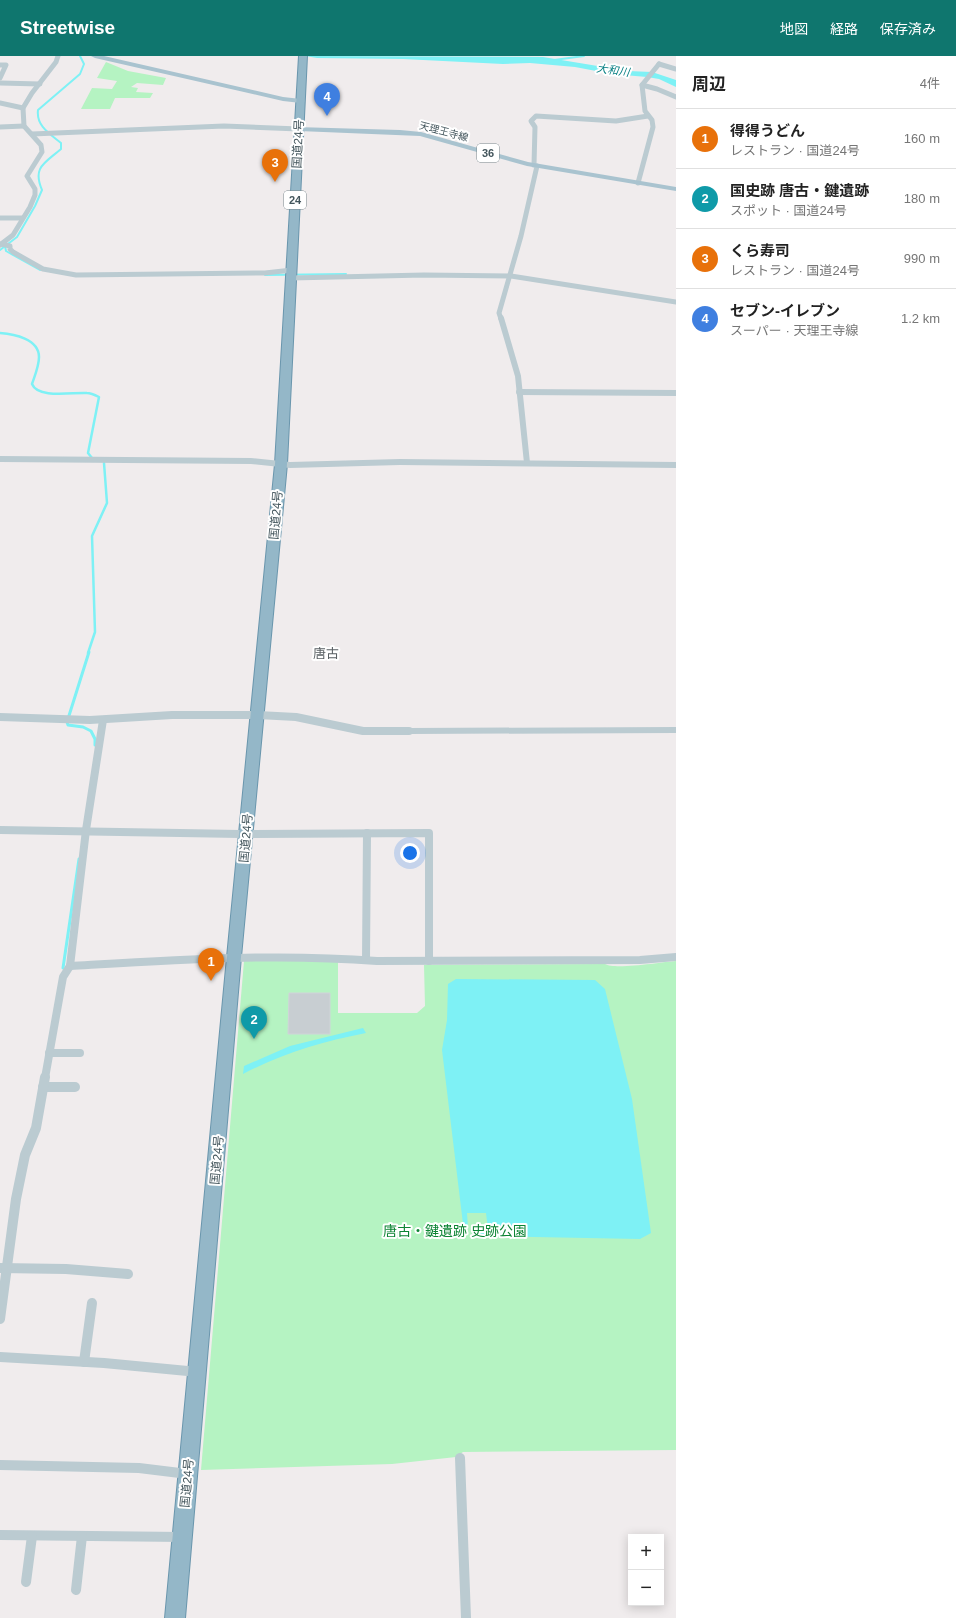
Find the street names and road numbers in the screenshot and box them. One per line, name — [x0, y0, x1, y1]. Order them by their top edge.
street label: 国道24号 — [290, 119, 306, 169]
street label: 天理王寺線 — [418, 120, 469, 143]
road number: 36 — [477, 144, 499, 162]
road number: 24 — [284, 191, 306, 209]
street label: 国道24号 — [267, 490, 285, 540]
street label: 国道24号 — [237, 813, 255, 863]
street label: 国道24号 — [208, 1135, 226, 1185]
street label: 国道24号 — [178, 1458, 196, 1508]

